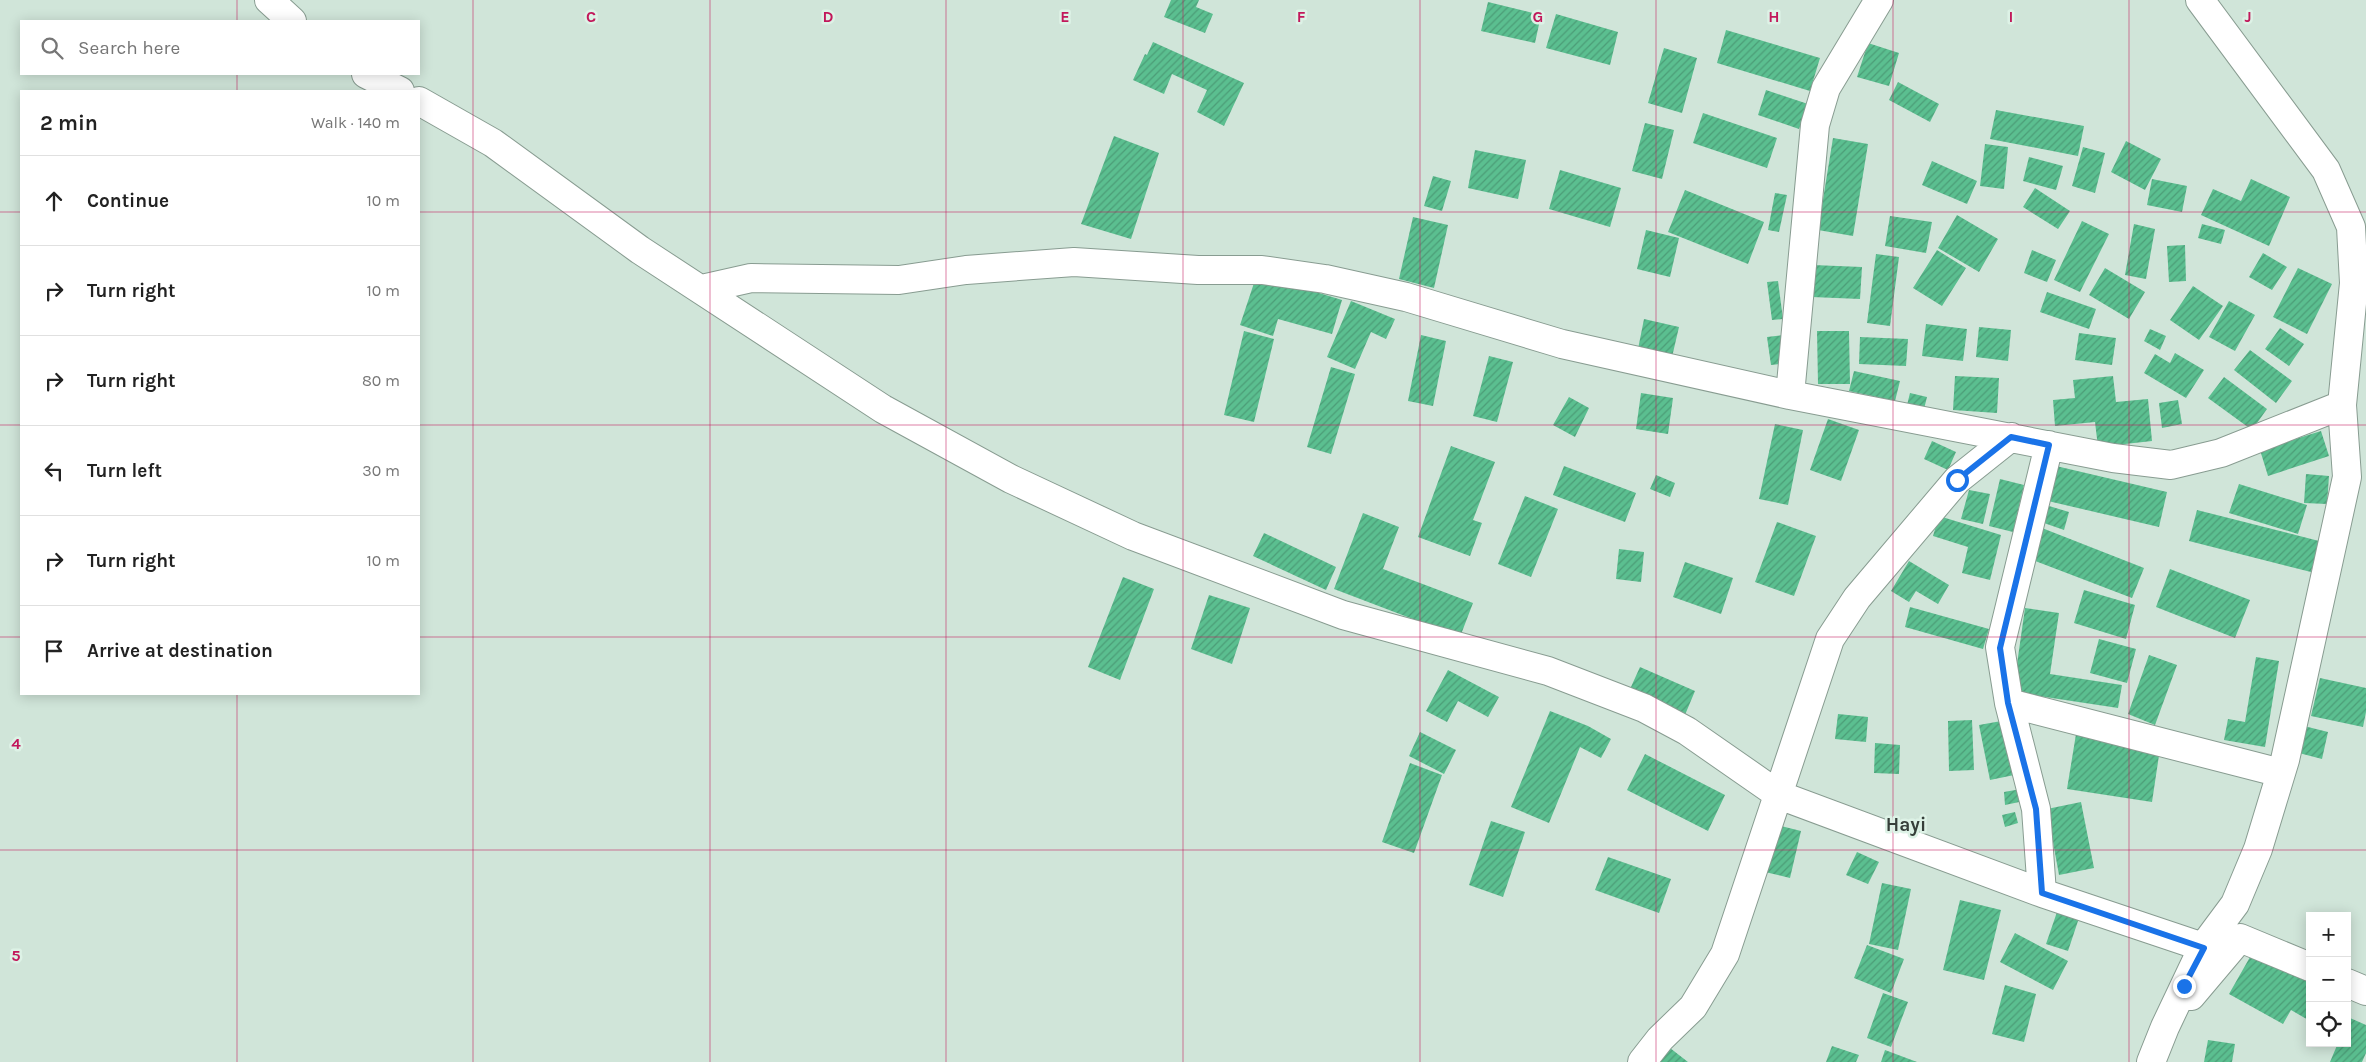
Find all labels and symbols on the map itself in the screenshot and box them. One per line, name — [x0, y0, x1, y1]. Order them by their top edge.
text: C — [586, 7, 596, 26]
text: D — [823, 7, 834, 26]
text: E — [1060, 7, 1070, 26]
text: F — [1297, 7, 1306, 26]
text: G — [1533, 7, 1543, 26]
text: H — [1768, 7, 1780, 26]
text: I — [2009, 7, 2013, 26]
text: J — [2244, 7, 2252, 26]
route start — [1946, 469, 1969, 492]
text: 4 — [11, 734, 21, 753]
district label: Hayi — [1886, 814, 1926, 836]
text: 5 — [11, 946, 21, 965]
route end — [2173, 975, 2196, 998]

